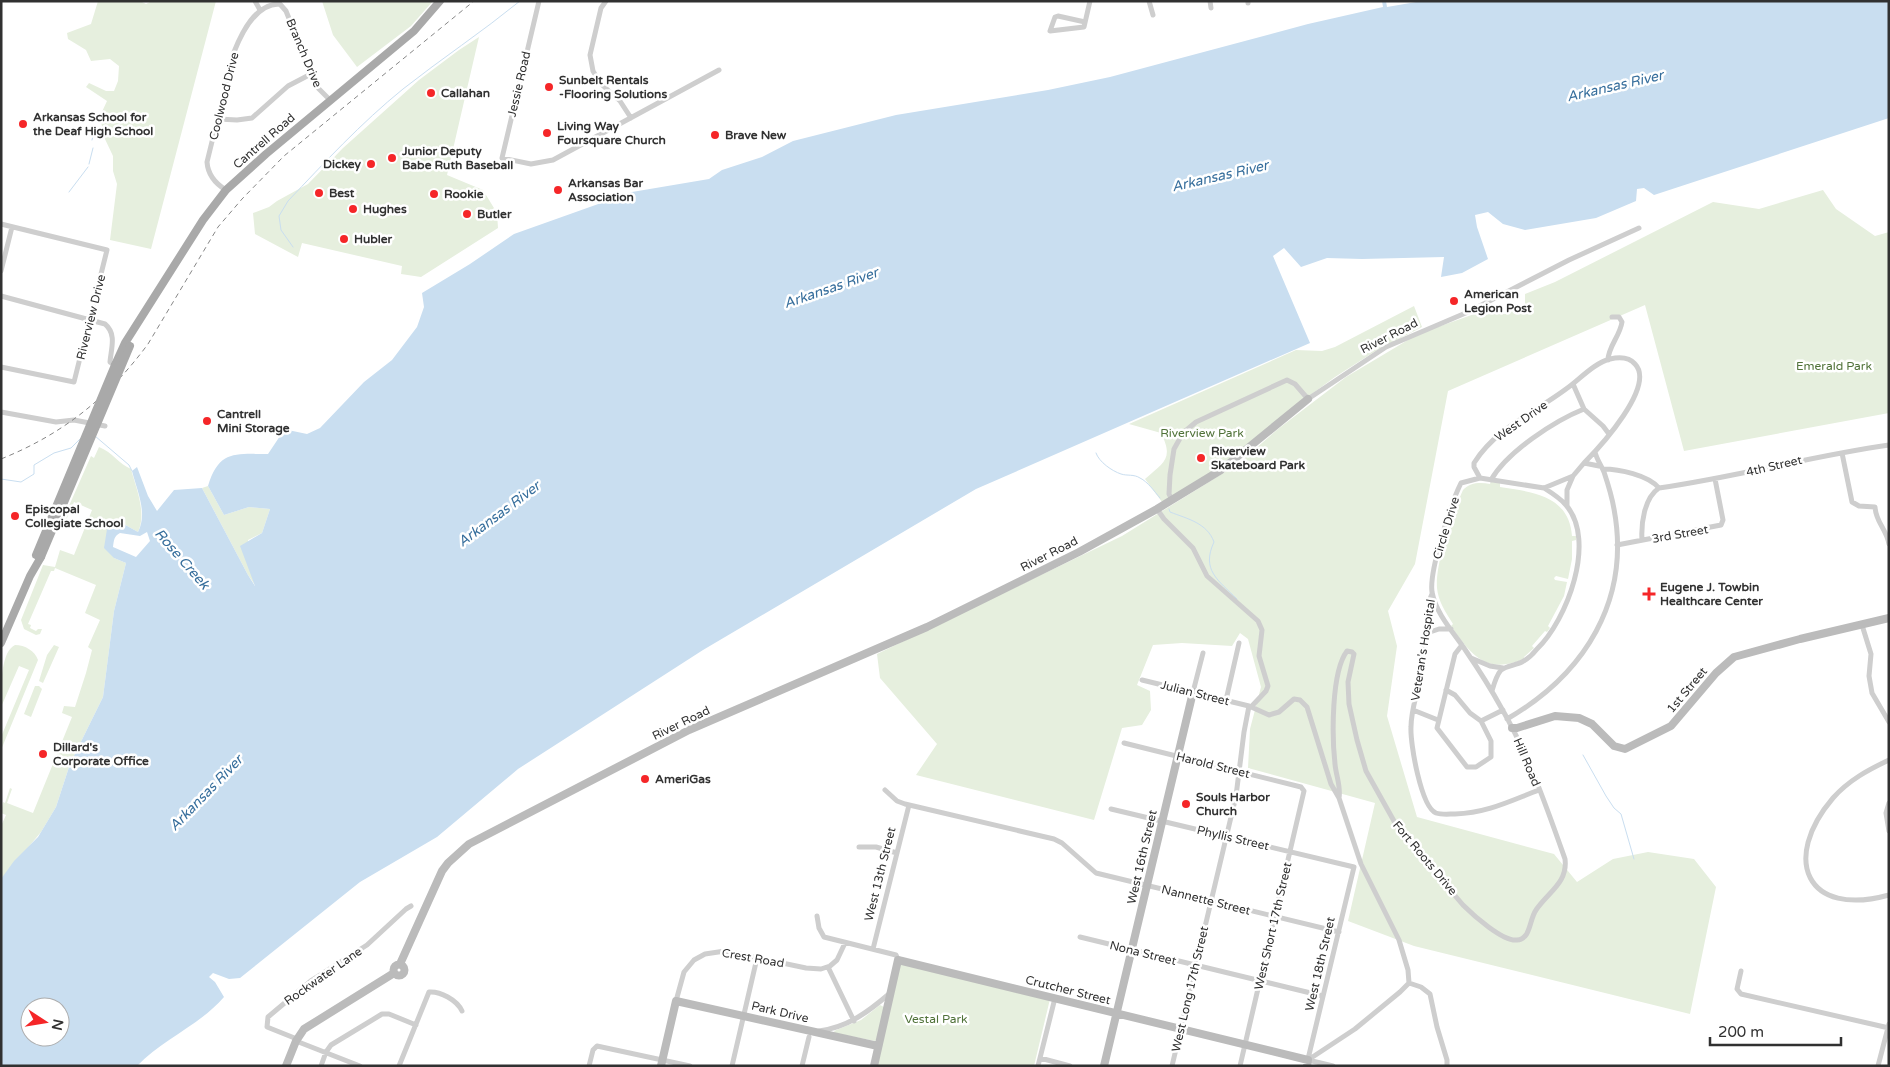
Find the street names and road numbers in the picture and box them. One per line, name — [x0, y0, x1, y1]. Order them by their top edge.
street label: Branch Drive — [283, 17, 325, 90]
street label: Coolwood Drive — [206, 50, 242, 141]
street label: Jessie Road — [505, 50, 533, 118]
street label: Cantrell Road — [230, 110, 298, 172]
street label: Riverview Drive — [74, 273, 108, 361]
street label: River Road — [1358, 316, 1420, 356]
street label: West Drive — [1492, 398, 1550, 444]
street label: 4th Street — [1745, 453, 1804, 479]
street label: Circle Drive — [1430, 495, 1462, 561]
street label: 3rd Street — [1651, 522, 1710, 546]
street label: River Road — [1018, 534, 1080, 574]
street label: Veteran's Hospital — [1408, 598, 1438, 702]
street label: 1st Street — [1664, 664, 1710, 716]
street label: Julian Street — [1159, 678, 1231, 708]
street label: River Road — [650, 703, 712, 743]
street label: Hill Road — [1511, 736, 1543, 788]
street label: Harold Street — [1175, 749, 1252, 781]
street label: West 16th Street — [1124, 808, 1160, 905]
street label: Fort Roots Drive — [1390, 818, 1460, 898]
street label: Phyllis Street — [1195, 823, 1271, 853]
street label: West 13th Street — [862, 825, 899, 922]
street label: West Short 17th Street — [1252, 861, 1295, 991]
street label: Nannette Street — [1160, 882, 1252, 918]
street label: West 18th Street — [1302, 915, 1338, 1012]
street label: West Long 17th Street — [1169, 924, 1211, 1053]
street label: Nona Street — [1108, 938, 1178, 968]
street label: Rockwater Lane — [281, 944, 365, 1008]
street label: Crest Road — [721, 946, 785, 970]
street label: Crutcher Street — [1024, 973, 1112, 1007]
street label: Park Drive — [750, 999, 810, 1025]

